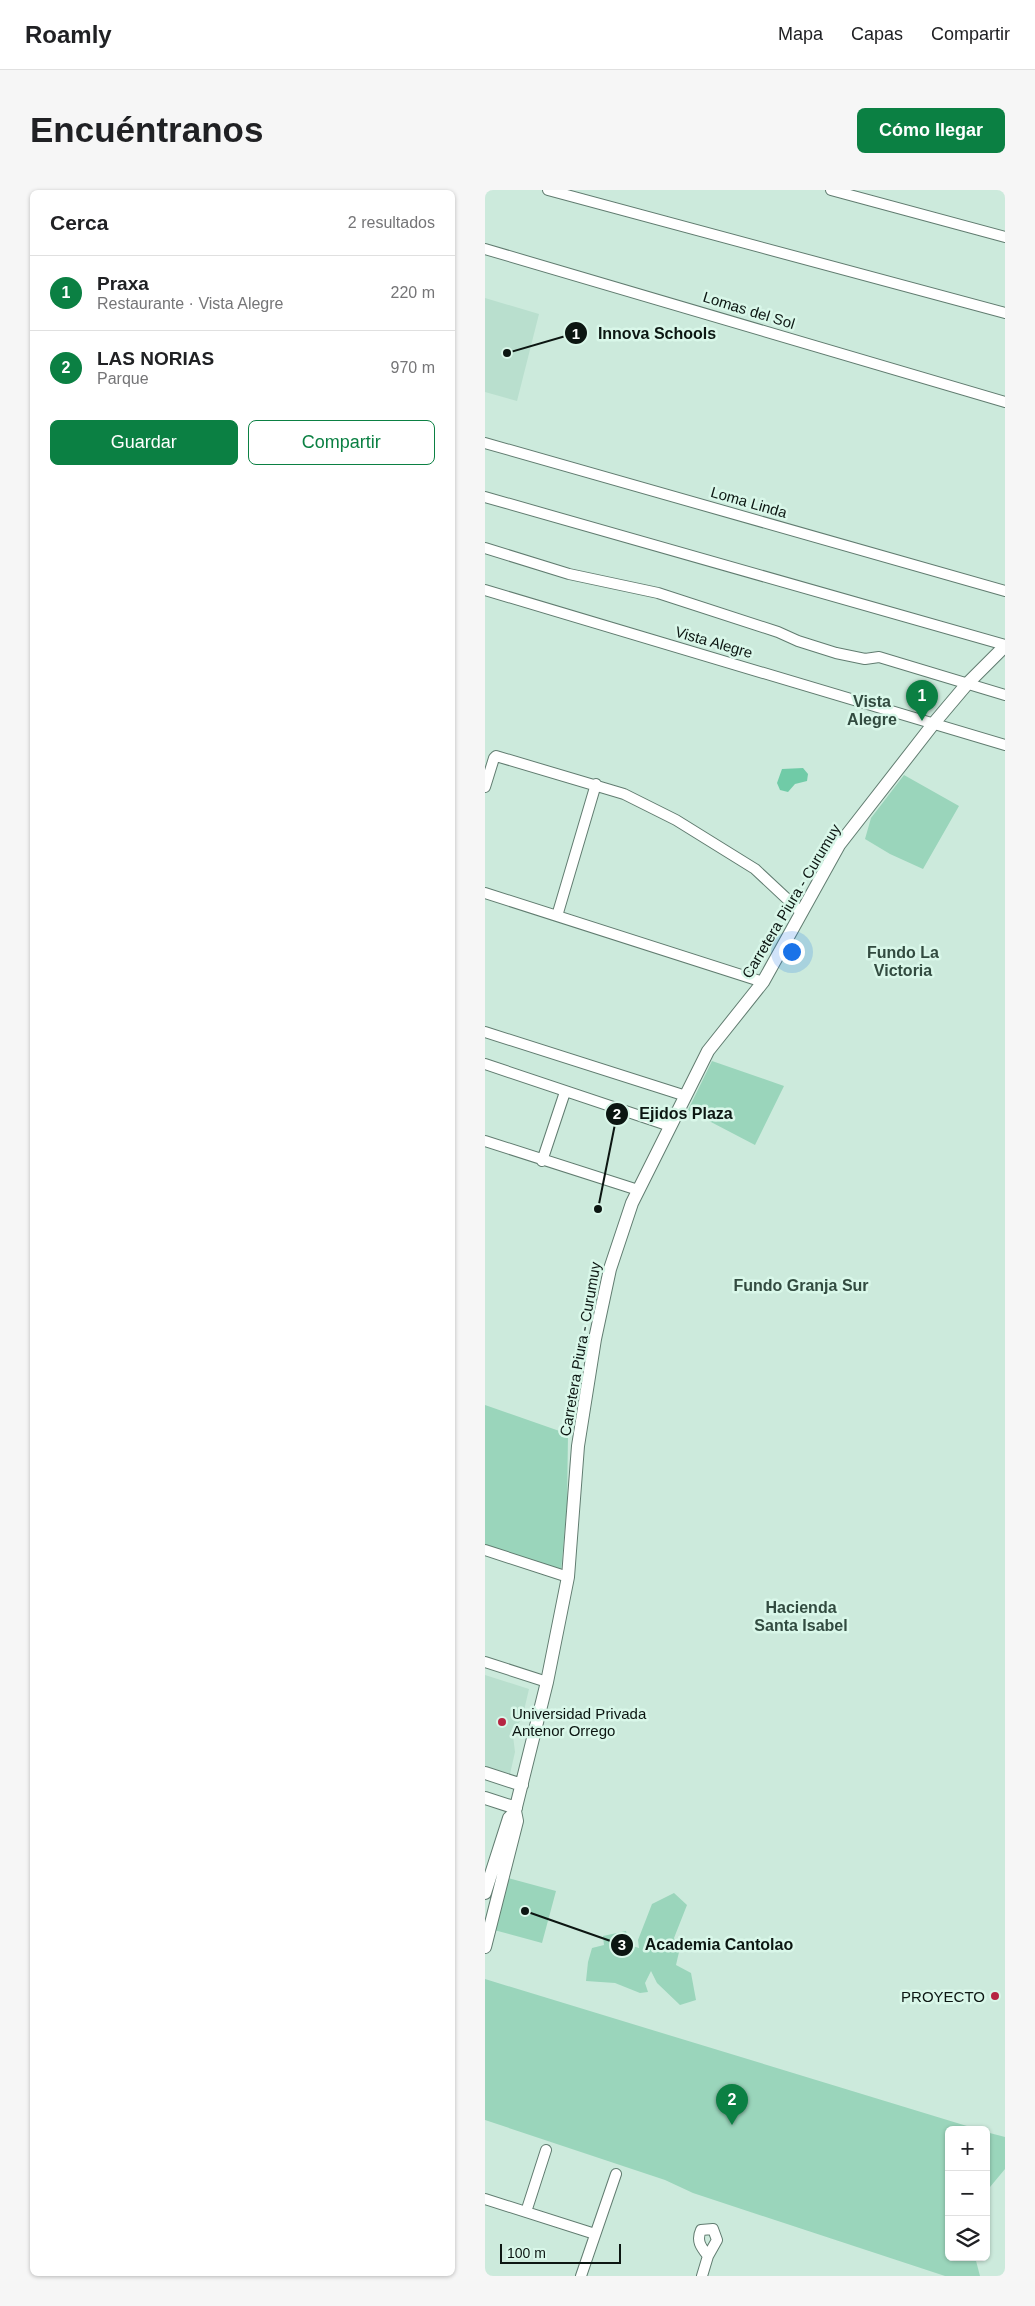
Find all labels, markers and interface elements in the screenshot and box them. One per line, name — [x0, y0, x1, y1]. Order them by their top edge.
text: Roamly — [25, 21, 112, 48]
text: Mapa — [778, 24, 823, 44]
text: Capas — [851, 24, 903, 44]
text: Compartir — [931, 24, 1010, 44]
button: Cómo llegar — [857, 108, 1005, 153]
text: Encuéntranos — [30, 110, 263, 149]
text: Cerca — [50, 211, 108, 234]
text: 2 resultados — [348, 214, 435, 231]
text: Praxa — [97, 273, 149, 294]
text: 1 — [62, 284, 70, 301]
text: 220 m — [391, 284, 435, 301]
street label: Lomas del Sol — [701, 288, 797, 332]
text: Restaurante · Vista Alegre — [97, 295, 283, 312]
callout: Innova Schools — [563, 318, 726, 349]
text: 1 — [572, 325, 580, 342]
text: Innova Schools — [598, 325, 716, 342]
text: LAS NORIAS — [97, 348, 214, 369]
text: 2 — [62, 359, 70, 376]
text: 970 m — [391, 359, 435, 376]
text: Parque — [97, 370, 149, 387]
button: Guardar — [50, 420, 238, 465]
button: Compartir — [248, 420, 435, 465]
street label: Loma Linda — [709, 483, 790, 521]
street label: Vista Alegre — [673, 623, 755, 661]
pin: 1 — [906, 680, 938, 721]
district label: Vista Alegre — [847, 693, 897, 728]
street label: Carretera Piura - Curumuy — [738, 820, 844, 981]
your location — [779, 939, 805, 965]
district label: Fundo La Victoria — [867, 944, 939, 979]
callout: Ejidos Plaza — [604, 1098, 742, 1129]
text: 2 — [613, 1105, 621, 1122]
text: Ejidos Plaza — [639, 1105, 733, 1122]
street label: Carretera Piura - Curumuy — [556, 1260, 604, 1437]
district label: Fundo Granja Sur — [733, 1277, 869, 1294]
district label: Hacienda Santa Isabel — [754, 1599, 848, 1634]
place label: Universidad Privada Antenor Orrego — [512, 1705, 647, 1739]
marker: Universidad Privada Antenor Orrego — [496, 1716, 508, 1728]
callout: Academia Cantolao — [609, 1929, 803, 1960]
text: 3 — [618, 1936, 626, 1953]
text: Academia Cantolao — [645, 1936, 793, 1953]
place label: PROYECTO — [901, 1988, 985, 2005]
marker: PROYECTO — [989, 1990, 1001, 2002]
pin: 2 — [716, 2084, 748, 2125]
map controls — [945, 2126, 990, 2261]
button: + — [945, 2126, 990, 2171]
button: − — [945, 2171, 990, 2216]
button: layers — [945, 2216, 990, 2261]
scale bar — [500, 2241, 621, 2264]
text: 100 m — [507, 2245, 546, 2261]

